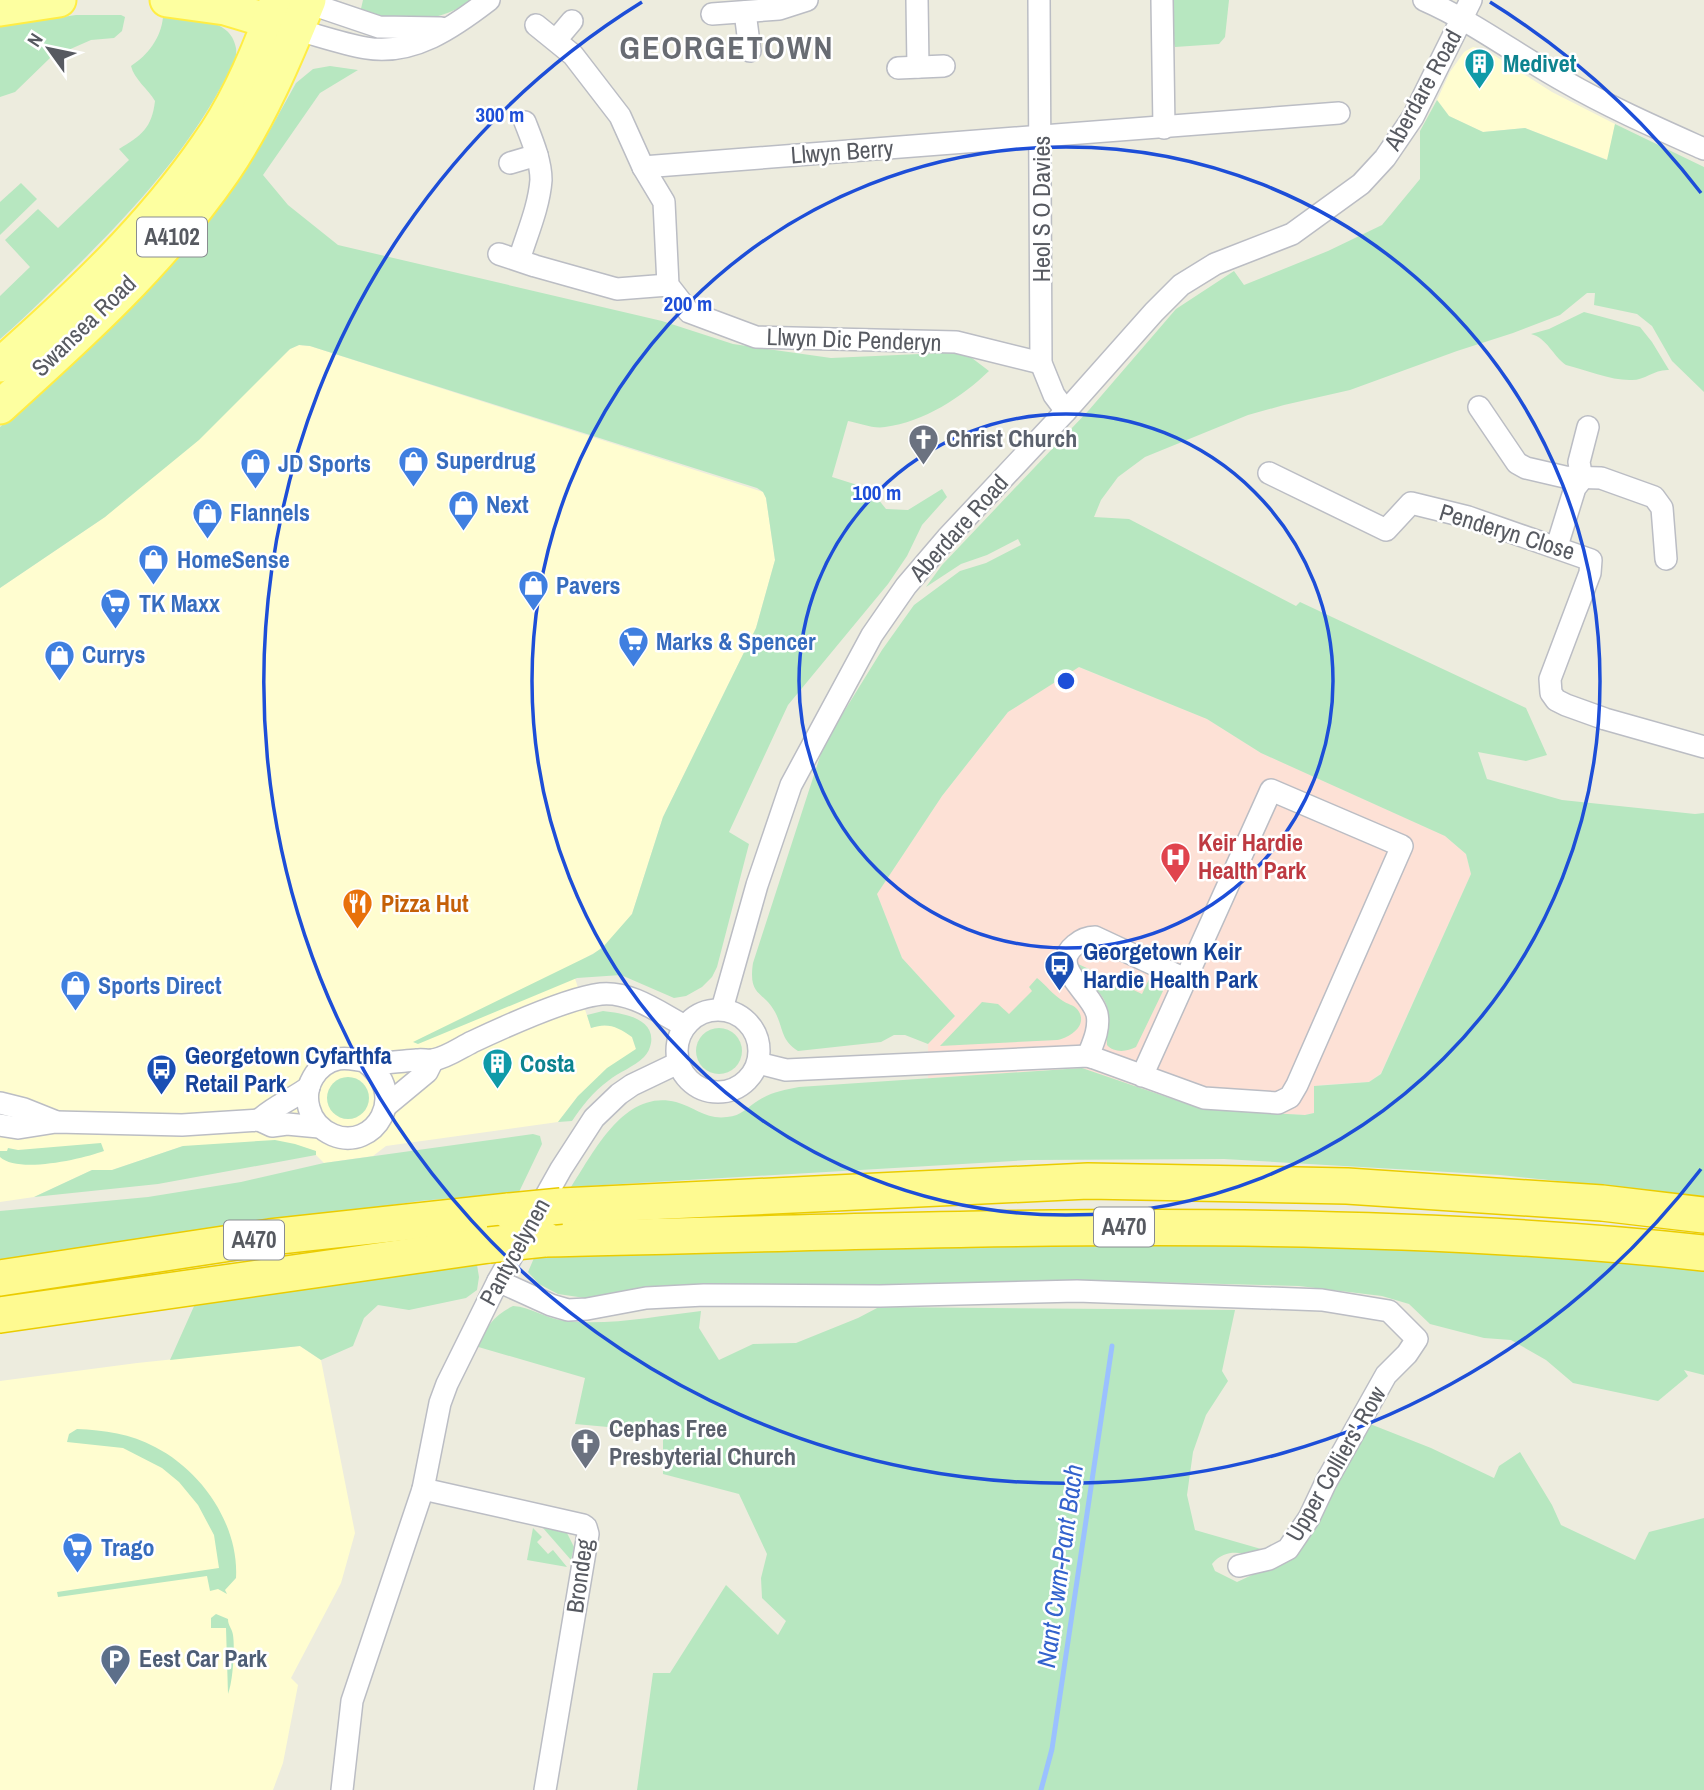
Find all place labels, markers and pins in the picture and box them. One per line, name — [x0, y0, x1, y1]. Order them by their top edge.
building icon: Medivet — [1463, 47, 1497, 91]
place label: Medivet — [1503, 47, 1577, 79]
church icon: Christ Church — [906, 422, 940, 466]
place label: Christ Church — [946, 422, 1077, 454]
shop icon: Superdrug — [396, 444, 430, 488]
place label: Superdrug — [436, 444, 536, 476]
shop icon: JD Sports — [238, 447, 272, 491]
place label: JD Sports — [278, 447, 371, 479]
shop icon: Next — [446, 488, 480, 532]
place label: Next — [486, 488, 529, 520]
shop icon: Flannels — [190, 496, 224, 540]
place label: Flannels — [230, 496, 310, 528]
shop icon: HomeSense — [137, 543, 171, 587]
place label: HomeSense — [177, 543, 290, 575]
shop icon: Pavers — [516, 569, 550, 613]
place label: Pavers — [556, 569, 621, 601]
supermarket icon: TK Maxx — [99, 587, 133, 631]
place label: TK Maxx — [139, 587, 220, 619]
supermarket icon: Marks & Spencer — [616, 625, 650, 669]
place label: Marks & Spencer — [656, 625, 816, 657]
shop icon: Currys — [42, 638, 76, 682]
place label: Currys — [82, 638, 145, 670]
centre of rings — [1054, 669, 1078, 693]
place label: Keir Hardie Health Park — [1198, 826, 1306, 886]
hospital icon: Keir Hardie Health Park — [1158, 840, 1192, 884]
restaurant icon: Pizza Hut — [341, 887, 375, 931]
place label: Pizza Hut — [381, 887, 469, 919]
place label: Georgetown Keir Hardie Health Park — [1083, 935, 1258, 995]
bus stop icon: Georgetown Keir Hardie Health Park — [1043, 949, 1077, 993]
shop icon: Sports Direct — [58, 969, 92, 1013]
place label: Sports Direct — [98, 969, 222, 1001]
place label: Georgetown Cyfarthfa Retail Park — [185, 1039, 392, 1099]
building icon: Costa — [480, 1047, 514, 1091]
place label: Costa — [520, 1047, 575, 1079]
bus stop icon: Georgetown Cyfarthfa Retail Park — [145, 1053, 179, 1097]
place label: Cephas Free Presbyterial Church — [609, 1412, 796, 1472]
church icon: Cephas Free Presbyterial Church — [569, 1426, 603, 1470]
supermarket icon: Trago — [61, 1531, 95, 1575]
place label: Trago — [101, 1531, 155, 1563]
parking icon: Eest Car Park — [99, 1642, 133, 1686]
place label: Eest Car Park — [139, 1642, 267, 1674]

